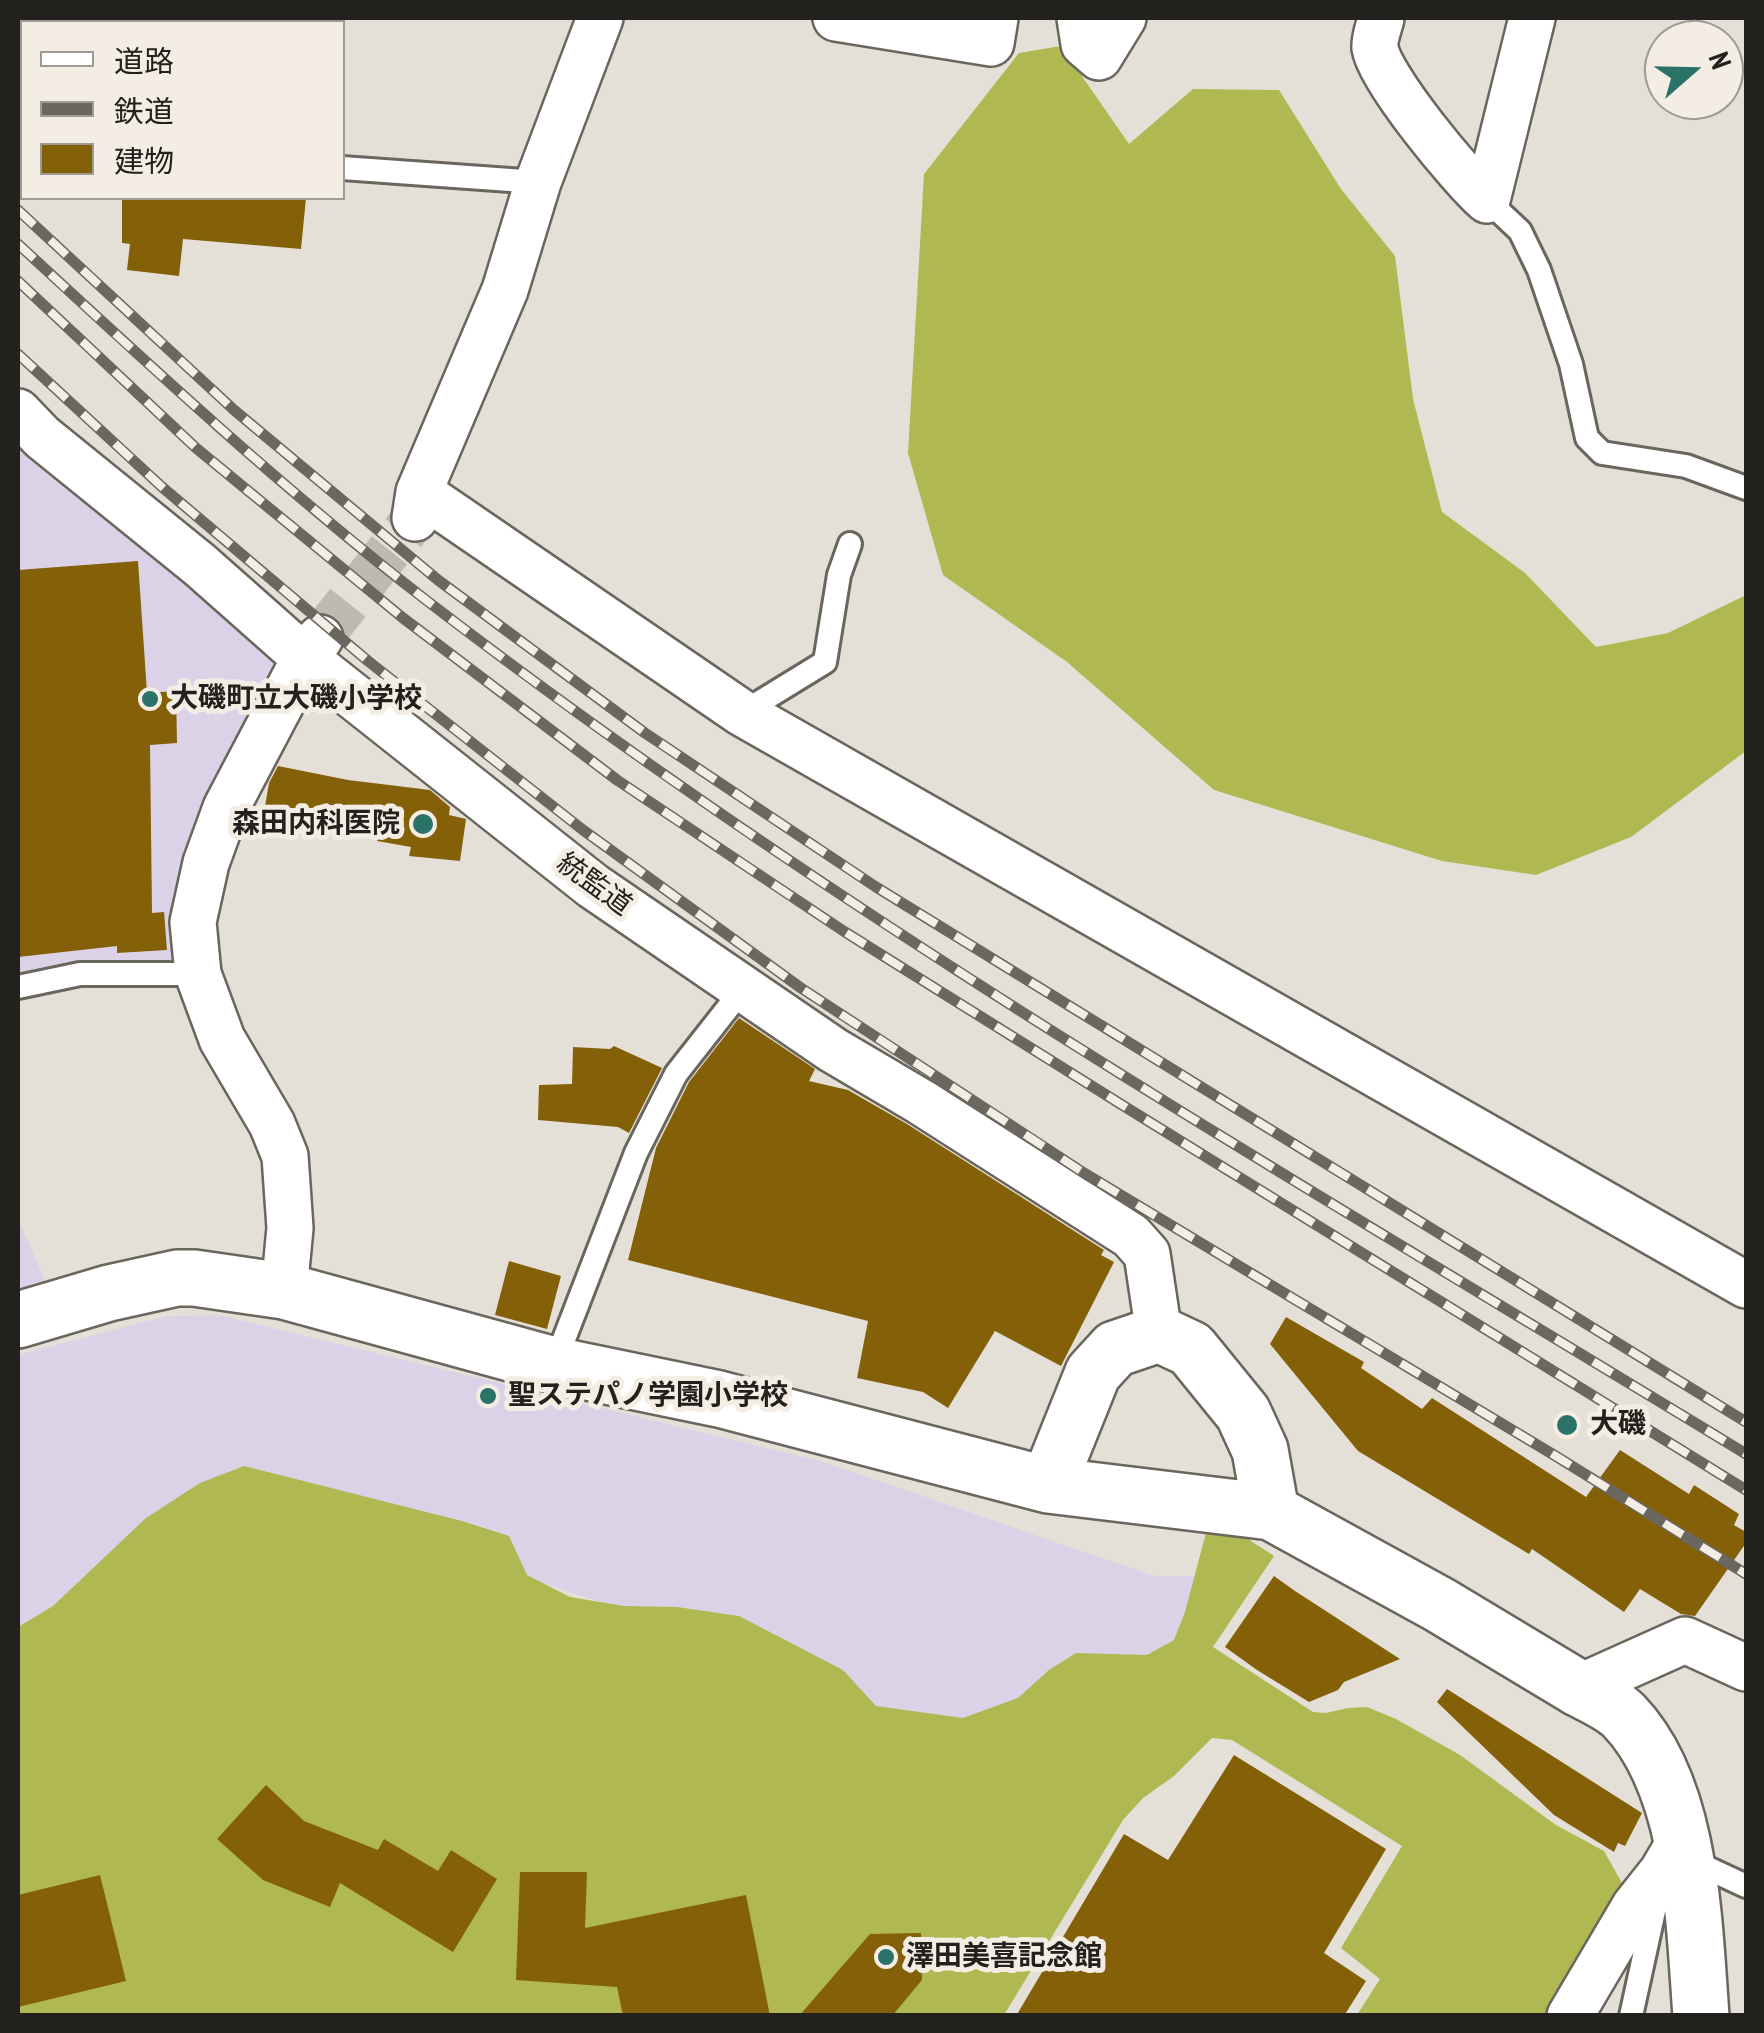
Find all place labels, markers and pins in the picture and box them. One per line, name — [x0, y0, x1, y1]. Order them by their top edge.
place label: 大磯町立大磯小学校 — [170, 682, 422, 716]
marker: 大磯町立大磯小学校 — [139, 688, 161, 710]
place label: 森田内科医院 — [232, 807, 400, 841]
marker: 森田内科医院 — [410, 811, 436, 837]
place label: 聖ステパノ学園小学校 — [508, 1379, 788, 1413]
marker: 聖ステパノ学園小学校 — [477, 1385, 499, 1407]
place label: 大磯 — [1590, 1408, 1646, 1442]
marker: 大磯 — [1554, 1412, 1580, 1438]
place label: 澤田美喜記念館 — [906, 1940, 1102, 1974]
marker: 澤田美喜記念館 — [875, 1946, 897, 1968]

